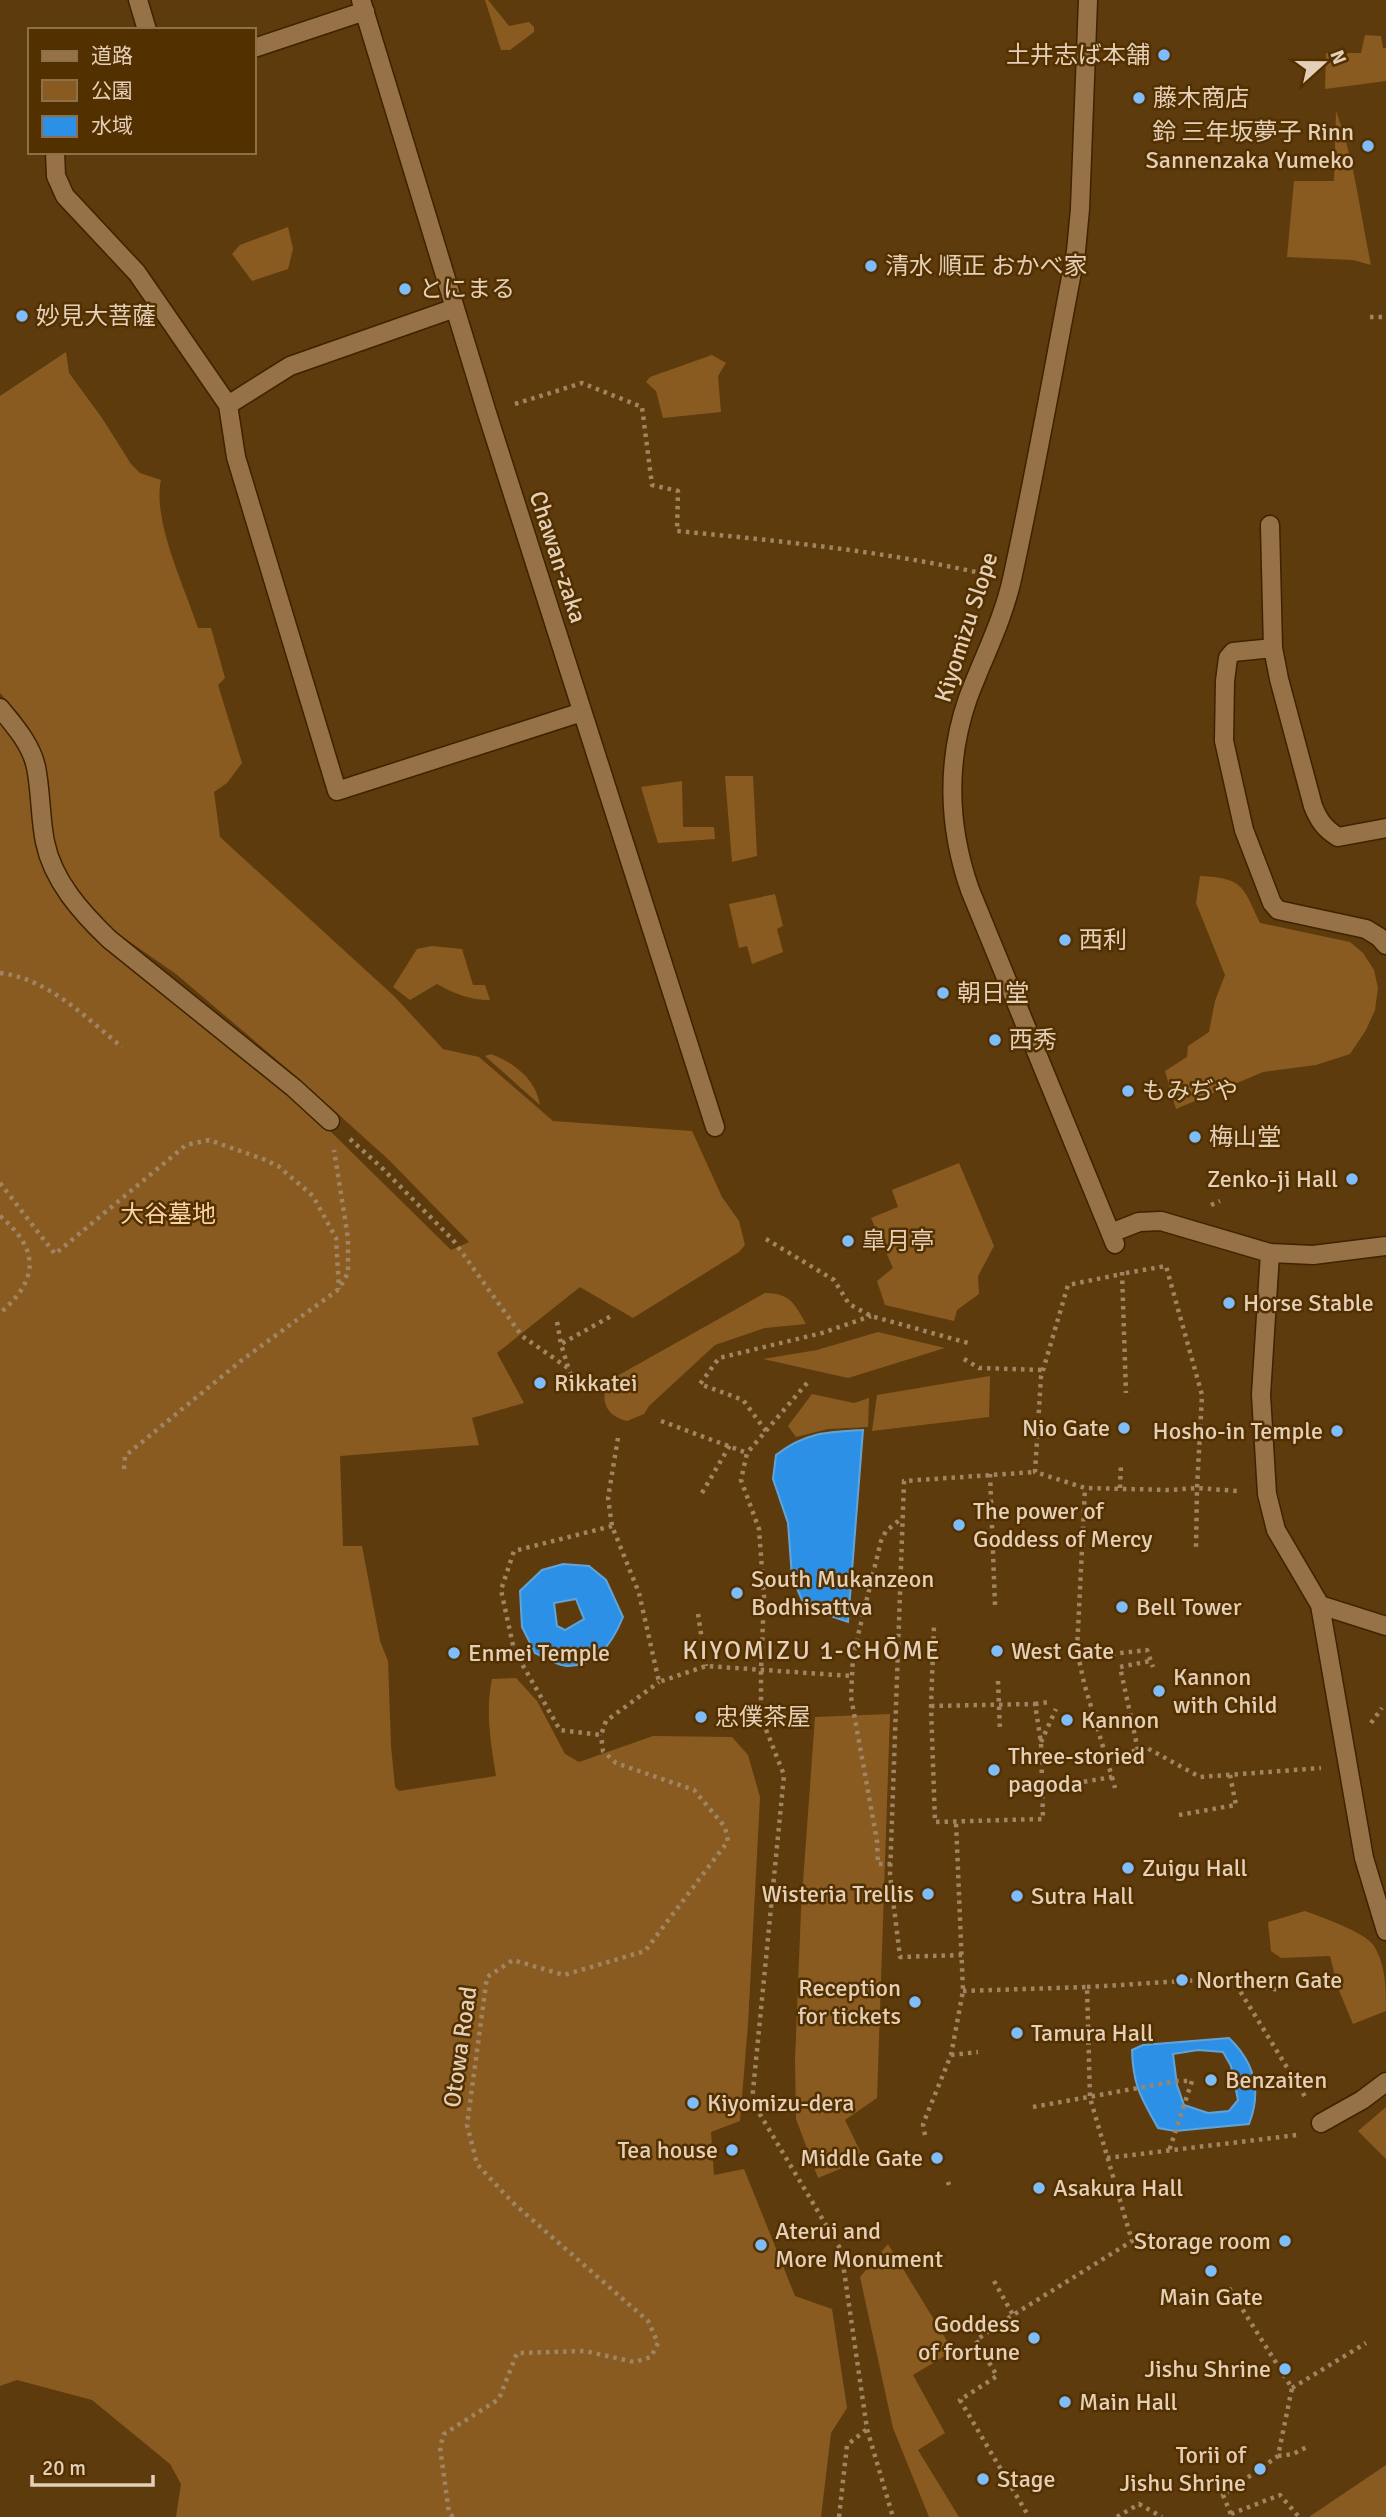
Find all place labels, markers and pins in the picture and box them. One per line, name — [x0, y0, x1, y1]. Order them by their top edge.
place label: 土井志ば本舗 — [1006, 40, 1150, 70]
marker: 土井志ば本舗 — [1156, 47, 1172, 63]
place label: 藤木商店 — [1153, 83, 1249, 113]
marker: 藤木商店 — [1131, 90, 1147, 106]
place label: 鈴 三年坂夢子 Rinn Sannenzaka Yumeko — [1145, 117, 1354, 175]
marker: 鈴 三年坂夢子 Rinn Sannenzaka Yumeko — [1360, 138, 1376, 154]
place label: 清水 順正 おかべ家 — [885, 251, 1088, 281]
marker: 清水 順正 おかべ家 — [863, 258, 879, 274]
place label: とにまる — [419, 274, 515, 304]
marker: とにまる — [397, 281, 413, 297]
place label: 妙見大菩薩 — [36, 301, 156, 331]
marker: 妙見大菩薩 — [14, 308, 30, 324]
place label: 西利 — [1079, 925, 1127, 955]
marker: 西利 — [1057, 932, 1073, 948]
place label: 朝日堂 — [957, 978, 1029, 1008]
marker: 朝日堂 — [935, 985, 951, 1001]
place label: 西秀 — [1009, 1025, 1057, 1055]
marker: 西秀 — [987, 1032, 1003, 1048]
place label: もみぢや — [1142, 1076, 1238, 1106]
marker: もみぢや — [1120, 1083, 1136, 1099]
place label: 梅山堂 — [1209, 1122, 1281, 1152]
marker: 梅山堂 — [1187, 1129, 1203, 1145]
place label: Zenko-ji Hall — [1207, 1164, 1338, 1194]
marker: Zenko-ji Hall — [1344, 1171, 1360, 1187]
place label: 皐月亭 — [862, 1226, 934, 1256]
marker: 皐月亭 — [840, 1233, 856, 1249]
place label: Horse Stable — [1243, 1288, 1374, 1318]
marker: Horse Stable — [1221, 1295, 1237, 1311]
place label: Rikkatei — [554, 1368, 638, 1398]
marker: Rikkatei — [532, 1375, 548, 1391]
place label: Nio Gate — [1022, 1413, 1110, 1443]
place label: Hosho-in Temple — [1153, 1416, 1323, 1446]
marker: Nio Gate — [1116, 1420, 1132, 1436]
marker: Hosho-in Temple — [1329, 1423, 1345, 1439]
place label: The power of Goddess of Mercy — [973, 1496, 1153, 1554]
marker: The power of Goddess of Mercy — [951, 1517, 967, 1533]
place label: South Mukanzeon Bodhisattva — [751, 1564, 934, 1622]
marker: South Mukanzeon Bodhisattva — [729, 1585, 745, 1601]
place label: Bell Tower — [1136, 1592, 1242, 1622]
marker: Bell Tower — [1114, 1599, 1130, 1615]
place label: West Gate — [1011, 1636, 1114, 1666]
place label: Enmei Temple — [468, 1638, 610, 1668]
marker: West Gate — [989, 1643, 1005, 1659]
marker: Enmei Temple — [446, 1645, 462, 1661]
place label: Kannon with Child — [1173, 1662, 1277, 1720]
marker: Kannon with Child — [1151, 1683, 1167, 1699]
place label: 忠僕茶屋 — [715, 1702, 811, 1732]
place label: Kannon — [1081, 1705, 1159, 1735]
marker: 忠僕茶屋 — [693, 1709, 709, 1725]
marker: Kannon — [1059, 1712, 1075, 1728]
place label: Three-storied pagoda — [1008, 1741, 1145, 1799]
marker: Three-storied pagoda — [986, 1762, 1002, 1778]
place label: Zuigu Hall — [1142, 1853, 1248, 1883]
marker: Zuigu Hall — [1120, 1860, 1136, 1876]
place label: Wisteria Trellis — [761, 1879, 914, 1909]
place label: Sutra Hall — [1031, 1881, 1134, 1911]
marker: Wisteria Trellis — [920, 1886, 936, 1902]
marker: Sutra Hall — [1009, 1888, 1025, 1904]
place label: Northern Gate — [1196, 1965, 1342, 1995]
marker: Northern Gate — [1174, 1972, 1190, 1988]
place label: Reception for tickets — [798, 1973, 901, 2031]
marker: Reception for tickets — [907, 1994, 923, 2010]
place label: Tamura Hall — [1031, 2018, 1154, 2048]
marker: Tamura Hall — [1009, 2025, 1025, 2041]
place label: Benzaiten — [1225, 2065, 1327, 2095]
marker: Benzaiten — [1203, 2072, 1219, 2088]
place label: Kiyomizu-dera — [707, 2088, 854, 2118]
marker: Kiyomizu-dera — [685, 2095, 701, 2111]
place label: Tea house — [618, 2135, 718, 2165]
marker: Tea house — [724, 2142, 740, 2158]
place label: Middle Gate — [800, 2143, 923, 2173]
marker: Middle Gate — [929, 2150, 945, 2166]
place label: Asakura Hall — [1053, 2173, 1183, 2203]
marker: Asakura Hall — [1031, 2180, 1047, 2196]
place label: Aterui and More Monument — [775, 2216, 943, 2274]
place label: Storage room — [1134, 2226, 1271, 2256]
marker: Storage room — [1277, 2233, 1293, 2249]
marker: Aterui and More Monument — [753, 2237, 769, 2253]
marker: Main Gate — [1203, 2263, 1219, 2279]
place label: Main Gate — [1159, 2282, 1263, 2312]
place label: Goddess of fortune — [918, 2309, 1020, 2367]
marker: Goddess of fortune — [1026, 2330, 1042, 2346]
place label: Jishu Shrine — [1145, 2354, 1271, 2384]
marker: Jishu Shrine — [1277, 2361, 1293, 2377]
place label: Main Hall — [1079, 2387, 1178, 2417]
marker: Main Hall — [1057, 2394, 1073, 2410]
place label: Torii of Jishu Shrine — [1120, 2440, 1247, 2498]
marker: Torii of Jishu Shrine — [1252, 2461, 1268, 2477]
place label: Stage — [997, 2464, 1056, 2494]
marker: Stage — [975, 2471, 991, 2487]

